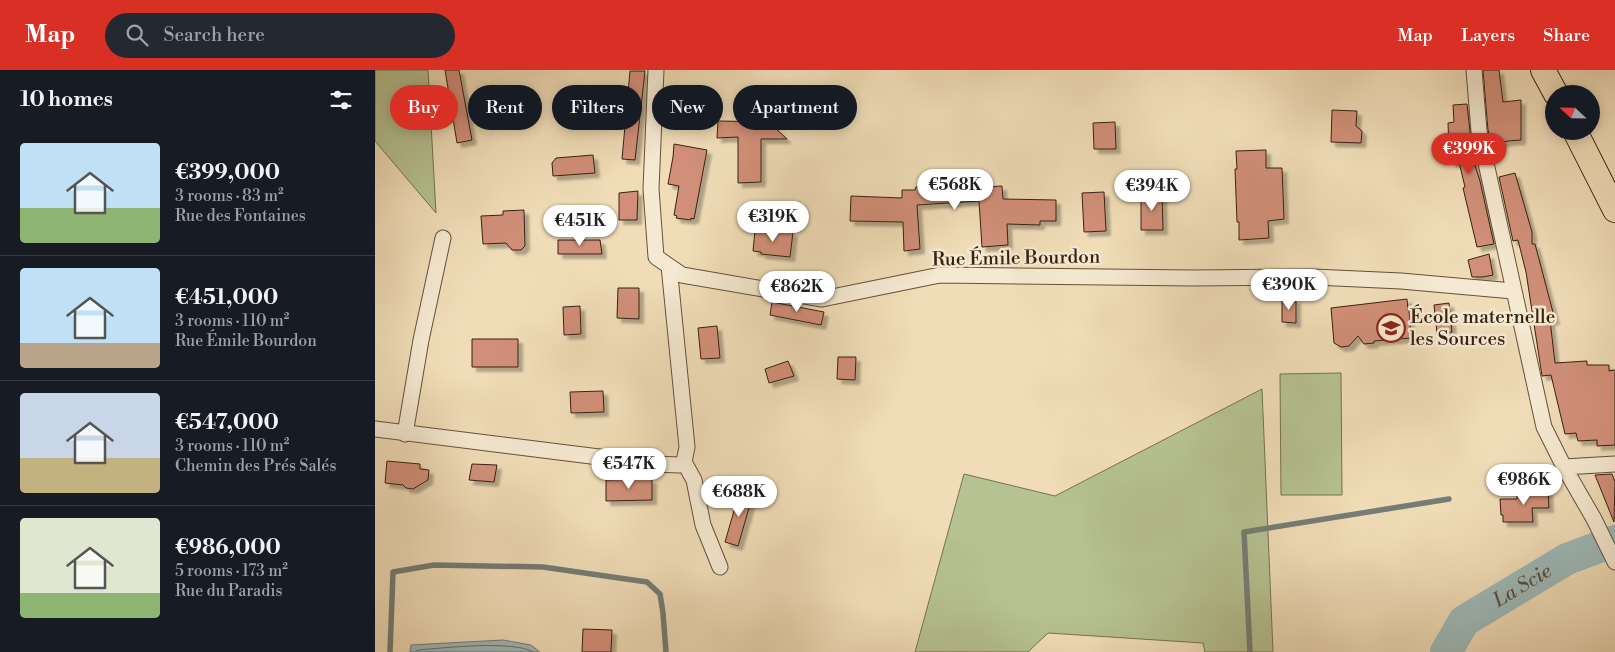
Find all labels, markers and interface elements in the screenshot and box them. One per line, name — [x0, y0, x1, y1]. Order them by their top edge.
search box — [105, 13, 455, 58]
text: Map — [25, 20, 75, 50]
icon: search — [123, 21, 151, 49]
text: Search here — [163, 23, 265, 47]
text: Map — [1398, 24, 1433, 47]
text: Layers — [1461, 24, 1515, 47]
text: Share — [1543, 24, 1590, 47]
chip: Buy — [390, 85, 458, 130]
chip: Rent — [468, 85, 542, 130]
chip: Filters — [552, 85, 642, 130]
chip: New — [652, 85, 723, 130]
chip: Apartment — [733, 85, 857, 130]
north arrow — [1545, 85, 1600, 140]
map controls — [1545, 85, 1600, 140]
icon: filters — [327, 86, 355, 114]
text: 10 homes — [20, 87, 113, 113]
pin: €399K — [1434, 132, 1504, 175]
text: €399K — [1442, 139, 1496, 159]
text: €399,000 — [175, 160, 280, 186]
icon: home — [60, 163, 120, 223]
pin: €568K — [920, 168, 990, 211]
pin: €394K — [1117, 170, 1187, 212]
text: €568K — [928, 175, 982, 195]
text: €394K — [1125, 176, 1179, 196]
text: 3 rooms · 83 m² — [175, 186, 284, 206]
pin: €319K — [738, 200, 808, 243]
pin: €451K — [545, 204, 615, 247]
text: Rue des Fontaines — [175, 206, 306, 226]
text: €319K — [748, 207, 798, 227]
text: €451K — [554, 211, 606, 231]
street label: Rue Émile Bourdon — [932, 244, 1100, 271]
pin: €390K — [1254, 268, 1324, 311]
pin: €862K — [762, 270, 832, 313]
text: €390K — [1262, 275, 1316, 295]
text: €862K — [770, 277, 824, 297]
text: €451,000 — [175, 285, 278, 311]
icon: home — [60, 288, 120, 348]
place label: École maternelle les Sources — [1410, 304, 1555, 351]
text: 3 rooms · 110 m² — [175, 311, 289, 331]
school or university icon: École maternelle les Sources — [1376, 313, 1406, 343]
text: Rue Émile Bourdon — [175, 331, 317, 351]
text: €547,000 — [175, 410, 279, 436]
icon: home — [60, 413, 120, 473]
text: 3 rooms · 110 m² — [175, 436, 289, 456]
pin: €547K — [594, 448, 664, 490]
text: €547K — [602, 454, 656, 474]
text: Chemin des Prés Salés — [175, 456, 336, 476]
pin: €986K — [1489, 464, 1559, 506]
text: €986K — [1497, 470, 1551, 490]
pin: €688K — [704, 476, 774, 518]
text: €688K — [712, 482, 766, 502]
text: €986,000 — [175, 535, 281, 561]
icon: home — [60, 538, 120, 598]
water label: La Scie — [1488, 558, 1557, 614]
text: 5 rooms · 173 m² — [175, 561, 288, 581]
text: Rue du Paradis — [175, 581, 283, 601]

